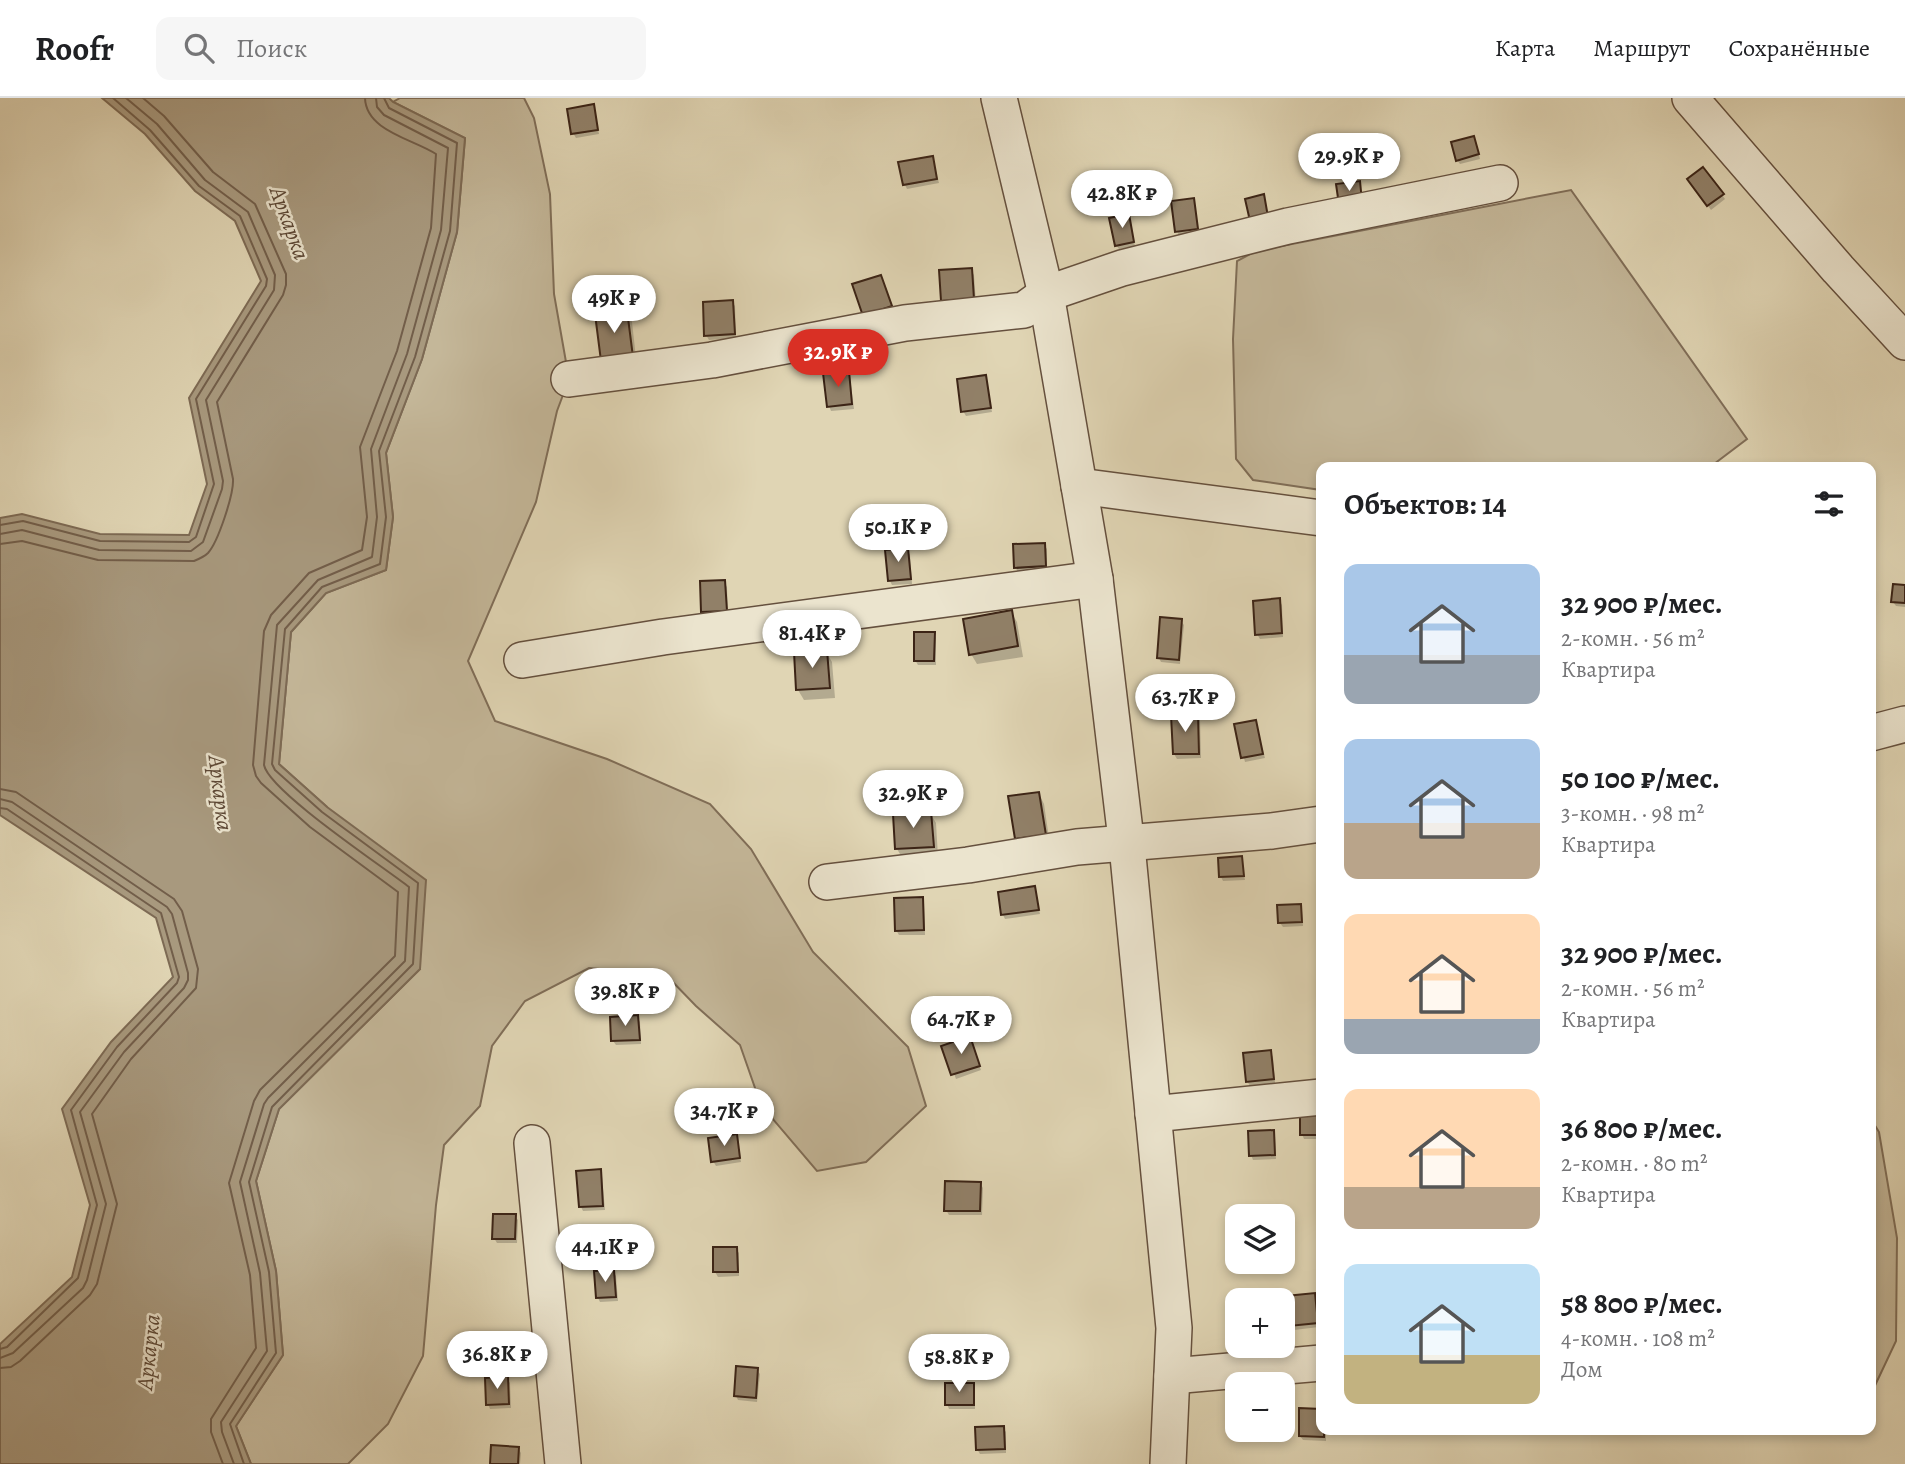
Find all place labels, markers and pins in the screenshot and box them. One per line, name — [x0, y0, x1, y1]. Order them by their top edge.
pin: 29.9K ₽ — [1284, 134, 1414, 193]
pin: 42.8K ₽ — [1057, 170, 1187, 230]
pin: 49K ₽ — [565, 275, 663, 335]
pin: 32.9K ₽ — [773, 330, 903, 389]
pin: 50.1K ₽ — [833, 504, 963, 564]
pin: 81.4K ₽ — [747, 610, 877, 670]
pin: 63.7K ₽ — [1120, 674, 1250, 734]
pin: 32.9K ₽ — [848, 770, 978, 830]
pin: 39.8K ₽ — [560, 968, 690, 1028]
pin: 64.7K ₽ — [896, 996, 1026, 1056]
pin: 34.7K ₽ — [659, 1088, 789, 1148]
pin: 44.1K ₽ — [540, 1224, 670, 1284]
pin: 36.8K ₽ — [432, 1332, 562, 1391]
pin: 58.8K ₽ — [894, 1334, 1024, 1394]

